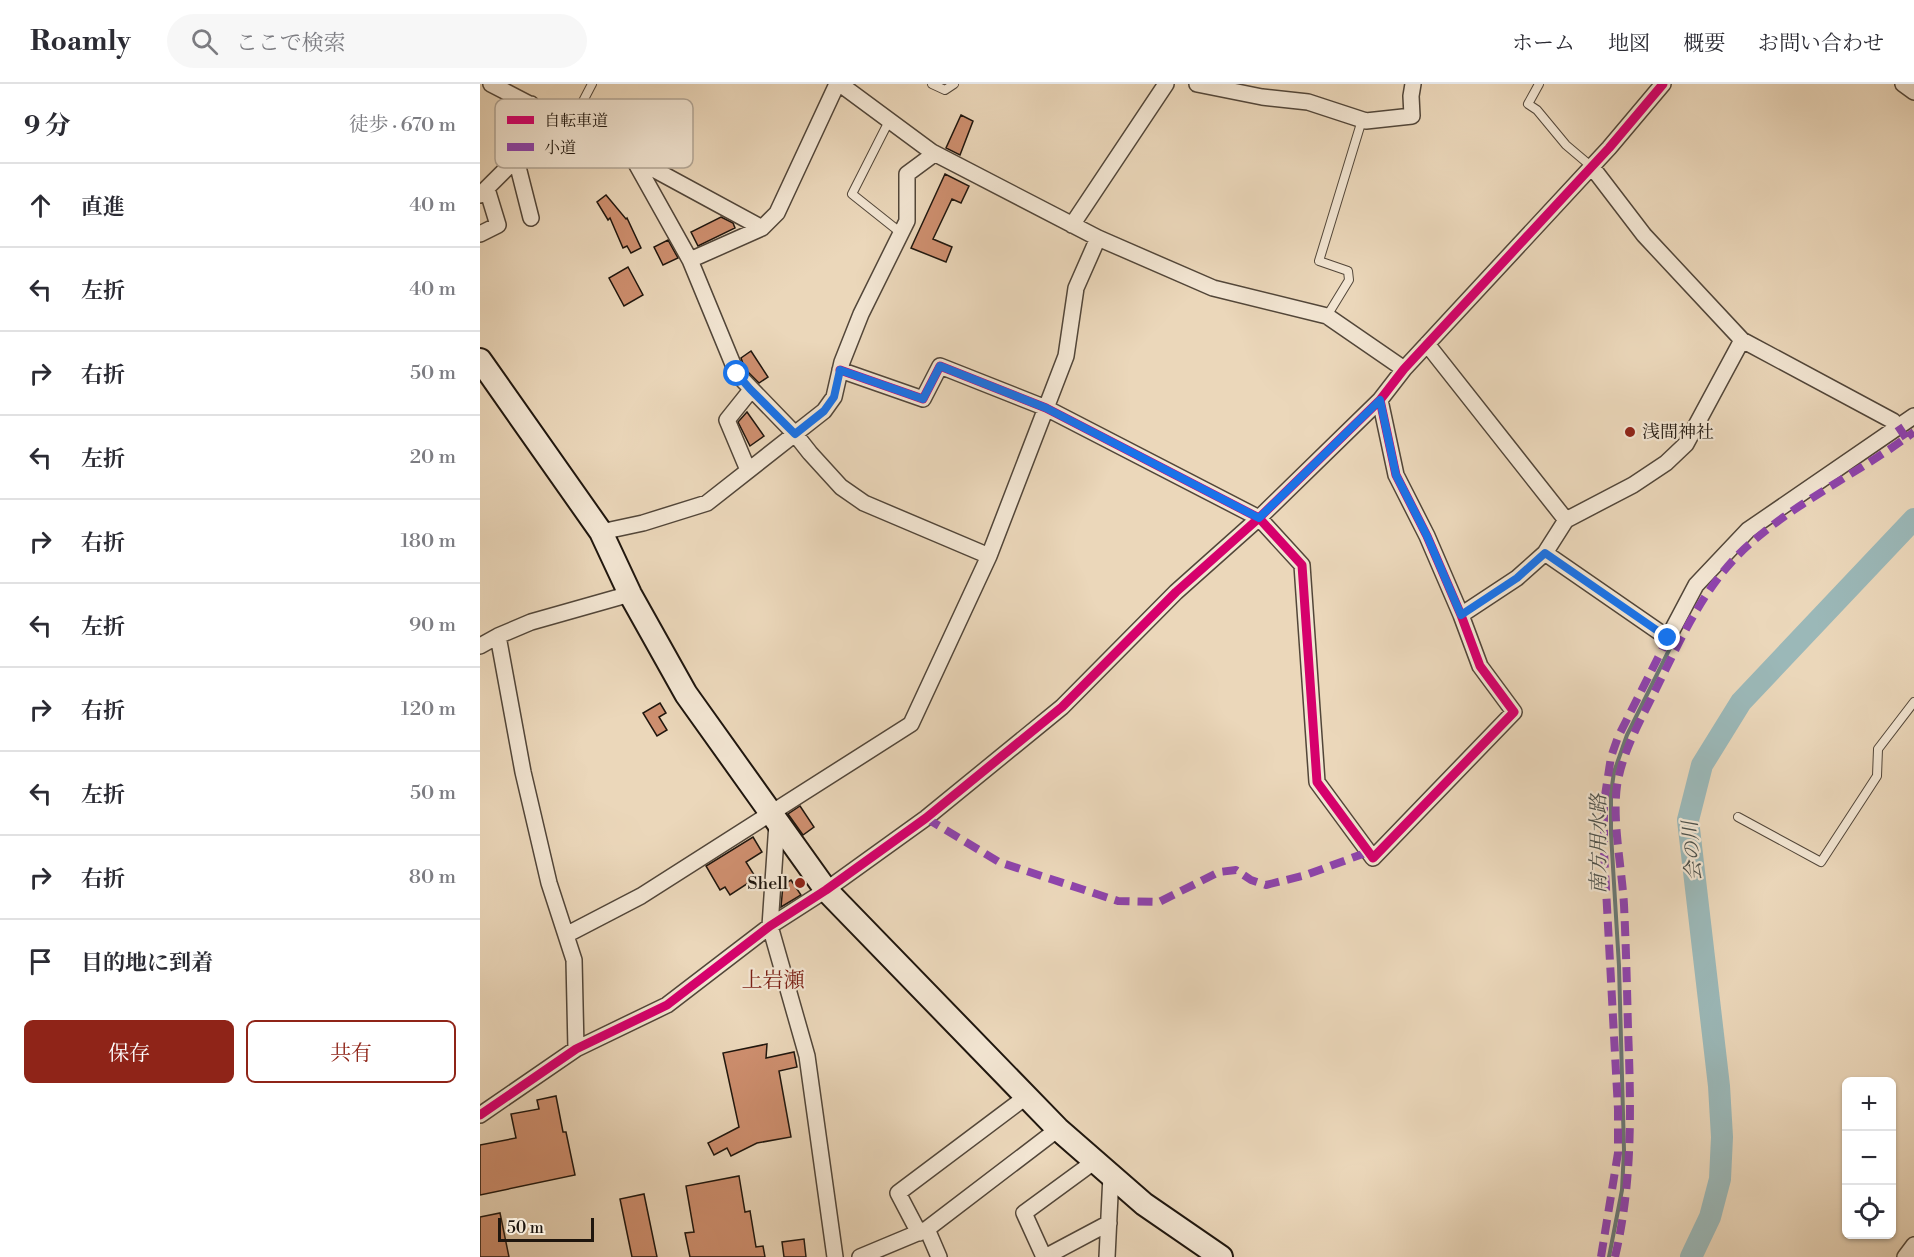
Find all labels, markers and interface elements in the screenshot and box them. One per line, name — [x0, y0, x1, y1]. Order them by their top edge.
search box — [167, 14, 587, 68]
text: Roamly — [30, 24, 131, 59]
icon: search — [188, 25, 221, 58]
text: ここで検索 — [236, 30, 346, 57]
text: ホーム — [1512, 31, 1575, 57]
text: 地図 — [1608, 31, 1650, 57]
text: 概要 — [1683, 31, 1725, 57]
text: お問い合わせ — [1758, 31, 1884, 57]
legend — [495, 99, 693, 168]
text: 9 分 — [24, 110, 71, 142]
text: 自転車道 — [544, 111, 608, 131]
text: 徒歩 · 670 m — [349, 113, 456, 138]
text: 小道 — [544, 138, 576, 158]
icon: ahead — [24, 189, 57, 222]
text: 40 m — [409, 193, 456, 218]
text: 直進 — [81, 194, 125, 221]
icon: left — [24, 273, 57, 306]
text: 40 m — [409, 277, 456, 302]
text: 左折 — [81, 278, 125, 305]
icon: right — [24, 357, 57, 390]
route start — [723, 360, 749, 386]
text: 50 m — [410, 361, 456, 386]
text: 右折 — [81, 362, 125, 389]
place label: 浅間神社 — [1642, 421, 1714, 444]
marker: 浅間神社 — [1623, 425, 1637, 439]
icon: left — [24, 441, 57, 474]
text: 20 m — [410, 445, 456, 470]
text: 左折 — [81, 446, 125, 473]
icon: right — [24, 525, 57, 558]
text: 180 m — [401, 529, 456, 554]
text: 右折 — [81, 530, 125, 557]
icon: left — [24, 609, 57, 642]
text: 90 m — [409, 613, 456, 638]
text: 左折 — [81, 614, 125, 641]
route end — [1654, 624, 1680, 650]
icon: right — [24, 693, 57, 726]
text: 120 m — [401, 697, 456, 722]
text: 右折 — [81, 698, 125, 725]
icon: left — [24, 777, 57, 810]
text: 50 m — [410, 781, 456, 806]
text: 左折 — [81, 782, 125, 809]
water label: 南方用水路 — [1587, 792, 1612, 894]
water label: 会の川 — [1678, 818, 1708, 882]
icon: right — [24, 861, 57, 894]
text: 80 m — [409, 865, 456, 890]
text: 右折 — [81, 866, 125, 893]
place label: Shell — [747, 872, 789, 895]
marker: Shell — [793, 876, 807, 890]
icon: arrive — [24, 945, 57, 978]
text: 目的地に到着 — [81, 950, 213, 977]
district label: 上岩瀬 — [742, 968, 805, 994]
button: 保存 — [24, 1020, 234, 1083]
button: 共有 — [246, 1020, 456, 1083]
map controls — [1842, 1077, 1896, 1239]
button: + — [1842, 1077, 1896, 1131]
button: − — [1842, 1131, 1896, 1185]
button: locate — [1842, 1185, 1896, 1239]
scale bar — [498, 1215, 594, 1242]
text: 50 m — [507, 1218, 544, 1238]

